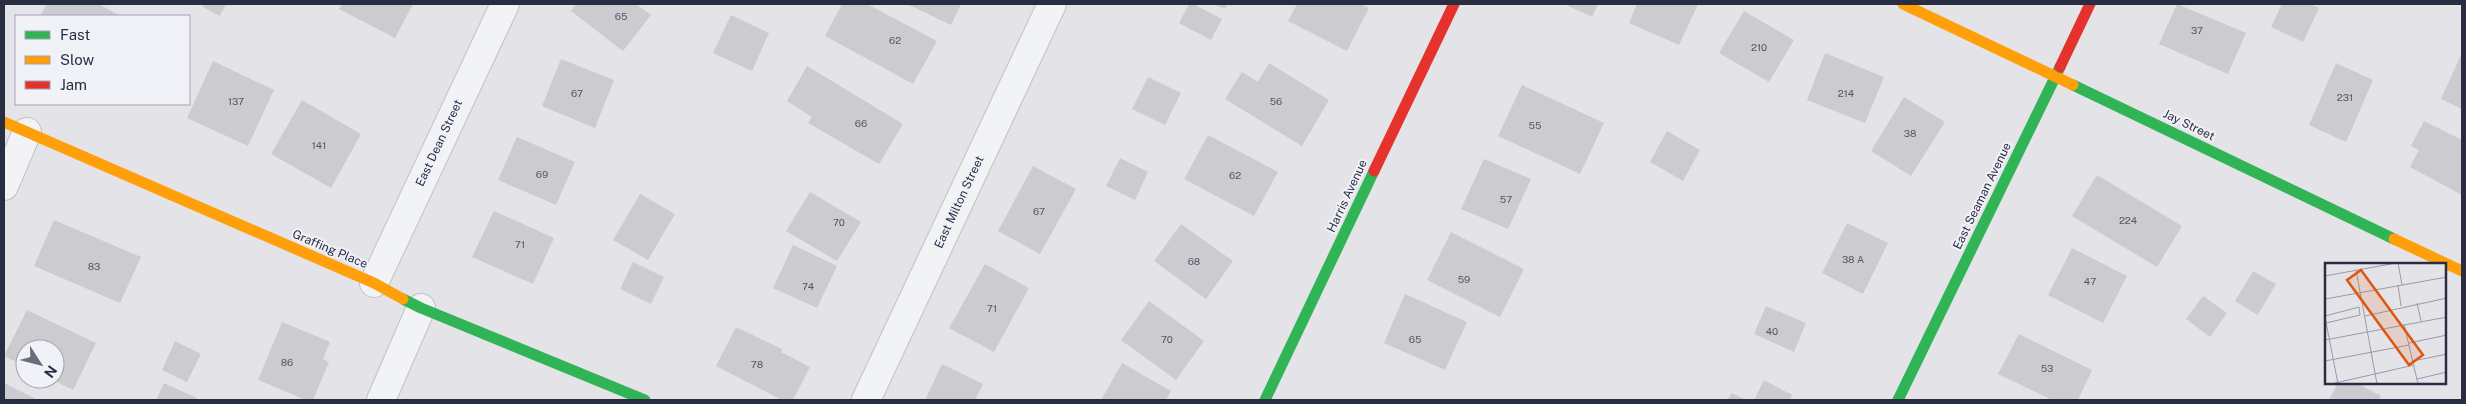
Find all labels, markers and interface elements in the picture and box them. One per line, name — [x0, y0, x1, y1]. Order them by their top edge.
house number: 65 — [615, 10, 627, 22]
legend — [15, 15, 190, 105]
house number: 37 — [2191, 24, 2203, 36]
text: Fast — [60, 26, 90, 43]
house number: 62 — [889, 34, 901, 46]
house number: 210 — [1751, 41, 1767, 53]
text: Slow — [60, 51, 95, 68]
text: Jam — [60, 76, 87, 93]
house number: 67 — [571, 87, 583, 99]
house number: 214 — [1838, 87, 1854, 99]
house number: 231 — [2337, 91, 2353, 103]
house number: 137 — [228, 95, 244, 107]
house number: 56 — [1270, 95, 1282, 107]
street label: East Dean Street — [413, 97, 465, 189]
street label: Jay Street — [2161, 107, 2217, 144]
house number: 66 — [855, 117, 867, 129]
house number: 55 — [1529, 119, 1541, 131]
house number: 38 — [1904, 127, 1916, 139]
house number: 141 — [312, 139, 326, 151]
street label: East Seaman Avenue — [1950, 140, 2014, 252]
street label: East Milton Street — [931, 153, 987, 251]
street label: Harris Avenue — [1324, 157, 1370, 234]
house number: 69 — [536, 168, 548, 180]
house number: 62 — [1229, 169, 1241, 181]
house number: 57 — [1500, 193, 1512, 205]
house number: 67 — [1033, 205, 1045, 217]
house number: 224 — [2119, 214, 2137, 226]
house number: 70 — [833, 216, 845, 228]
street label: Graffing Place — [290, 227, 370, 271]
house number: 71 — [515, 238, 525, 250]
house number: 38 A — [1842, 253, 1864, 265]
house number: 68 — [1188, 255, 1200, 267]
house number: 83 — [88, 260, 100, 272]
inset map — [2325, 263, 2446, 384]
house number: 59 — [1458, 273, 1470, 285]
house number: 47 — [2084, 275, 2096, 287]
house number: 74 — [802, 280, 814, 292]
house number: 71 — [987, 302, 997, 314]
house number: 40 — [1766, 325, 1778, 337]
house number: 70 — [1161, 333, 1173, 345]
house number: 65 — [1409, 333, 1421, 345]
north arrow — [15, 339, 65, 389]
house number: 86 — [281, 356, 293, 368]
house number: 78 — [751, 358, 763, 370]
house number: 53 — [2041, 362, 2053, 374]
text: N — [41, 363, 60, 381]

